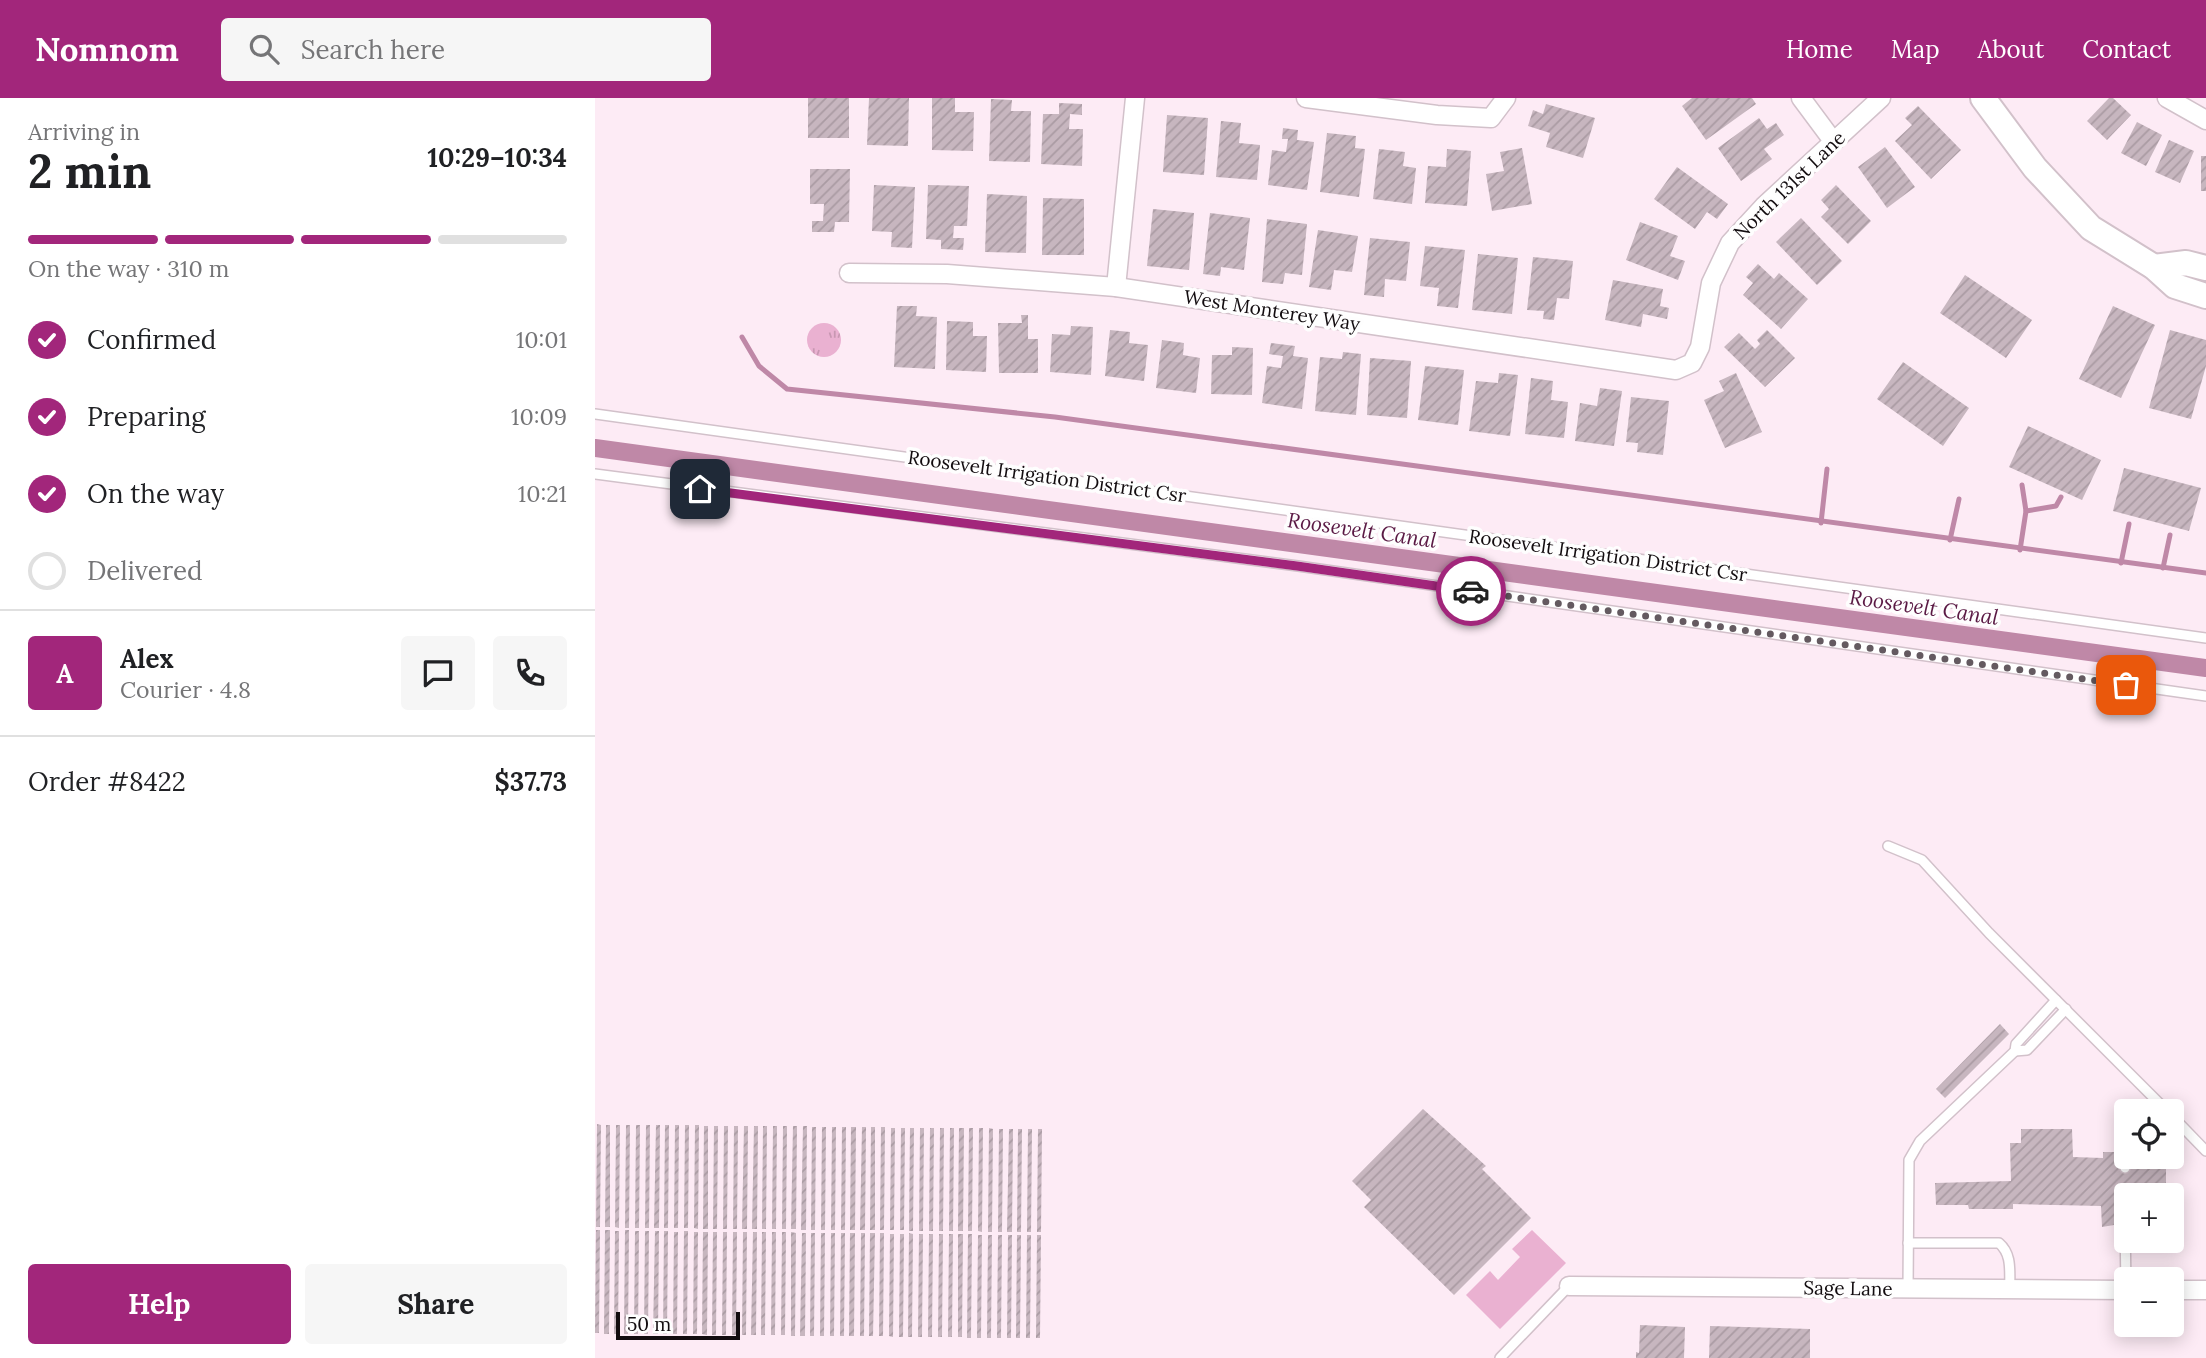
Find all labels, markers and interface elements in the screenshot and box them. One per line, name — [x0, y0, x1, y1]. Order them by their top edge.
search box — [221, 18, 711, 81]
text: Nomnom — [35, 28, 179, 70]
icon: search — [245, 30, 283, 68]
text: Search here — [301, 33, 445, 66]
text: Home — [1786, 34, 1853, 65]
text: Map — [1891, 34, 1940, 65]
text: About — [1978, 34, 2044, 65]
text: Contact — [2082, 34, 2171, 65]
text: Arriving in — [28, 117, 140, 146]
street label: North 131st Lane — [1728, 126, 1850, 244]
text: 10:29–10:34 — [428, 141, 567, 174]
text: 2 min — [28, 142, 151, 201]
text: On the way · 310 m — [28, 254, 229, 283]
street label: West Monterey Way — [1182, 284, 1362, 336]
icon: check — [28, 321, 66, 359]
text: Confirmed — [87, 323, 216, 356]
text: 10:01 — [516, 325, 567, 354]
icon: check — [28, 398, 66, 436]
text: Preparing — [87, 400, 206, 433]
text: 10:09 — [511, 402, 567, 431]
street label: Roosevelt Irrigation District Csr — [906, 445, 1188, 508]
pin — [670, 459, 730, 519]
icon: home — [681, 470, 719, 508]
icon: check — [28, 475, 66, 513]
text: On the way — [87, 477, 224, 510]
text: 10:21 — [518, 479, 567, 508]
water label: Roosevelt Canal — [1286, 506, 1438, 554]
street label: Roosevelt Irrigation District Csr — [1467, 524, 1749, 587]
text: Delivered — [87, 554, 203, 587]
courier — [1436, 556, 1506, 626]
icon: car — [1452, 572, 1490, 610]
water label: Roosevelt Canal — [1848, 583, 2000, 631]
button: chat — [401, 636, 475, 710]
button: phone — [493, 636, 567, 710]
text: Alex — [120, 642, 174, 675]
pin — [2096, 655, 2156, 715]
text: A — [56, 657, 74, 690]
icon: bag — [2107, 666, 2145, 704]
text: Courier · 4.8 — [120, 675, 251, 704]
text: Order #8422 — [28, 765, 186, 798]
text: $37.73 — [495, 765, 567, 798]
map controls — [2114, 1099, 2184, 1337]
button: locate — [2114, 1099, 2184, 1169]
button: + — [2114, 1183, 2184, 1253]
button: Help — [28, 1264, 291, 1344]
button: Share — [305, 1264, 567, 1344]
button: − — [2114, 1267, 2184, 1337]
street label: Sage Lane — [1803, 1275, 1893, 1301]
scale bar — [616, 1309, 740, 1341]
text: 50 m — [627, 1312, 671, 1336]

